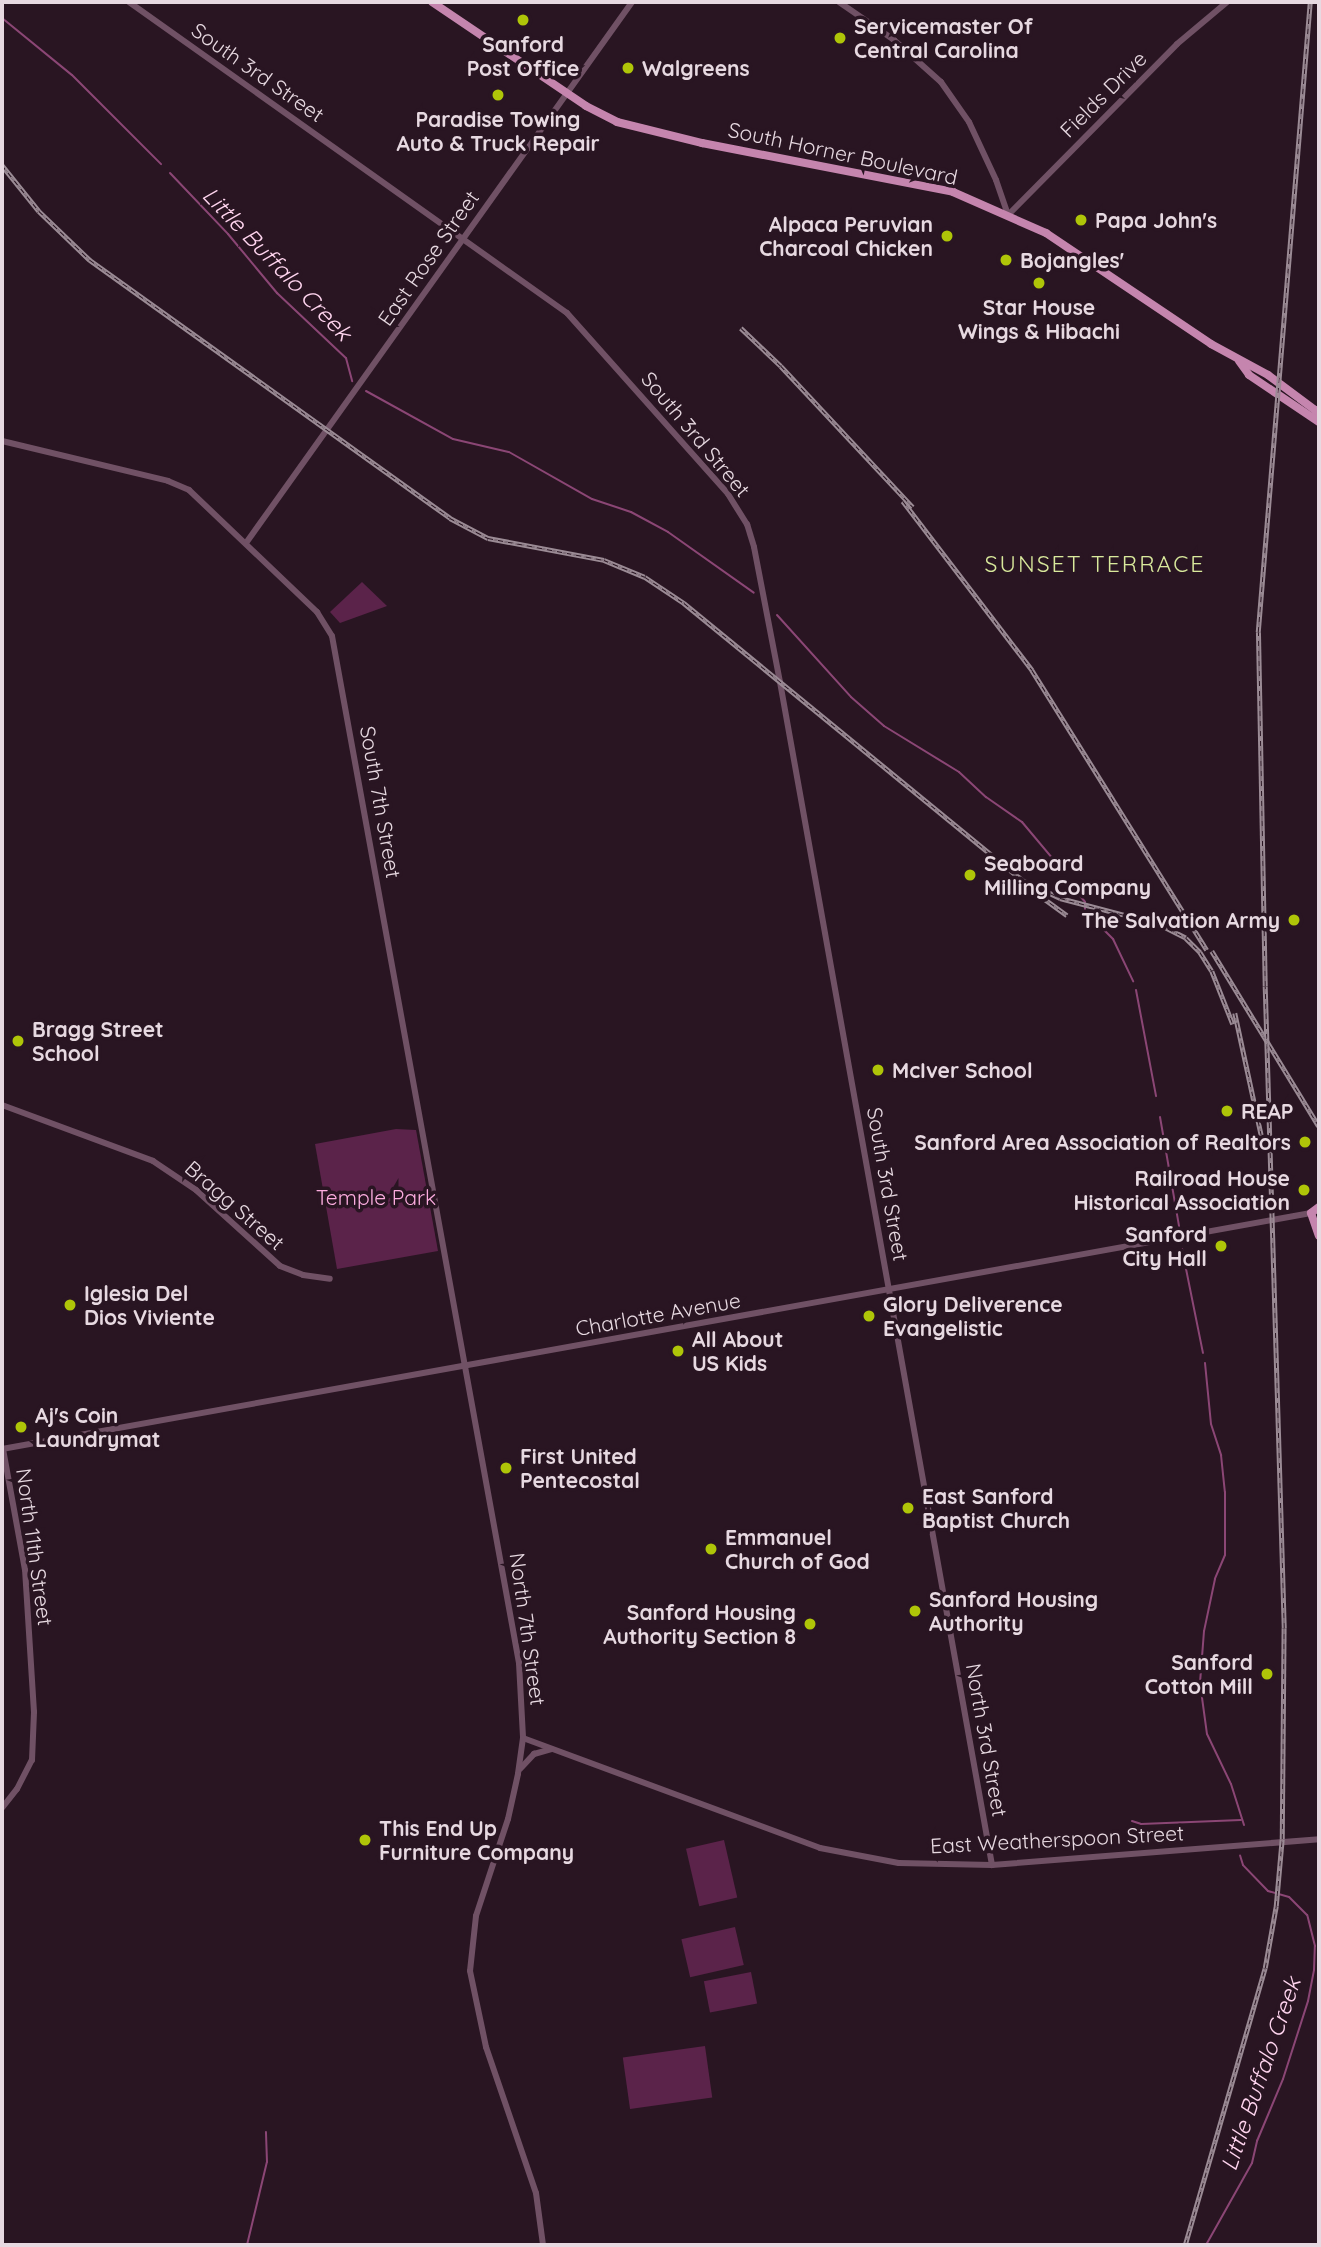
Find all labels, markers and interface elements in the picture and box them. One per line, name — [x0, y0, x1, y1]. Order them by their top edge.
marker: Sanford Post Office — [515, 12, 531, 28]
place label: Servicemaster Of Central Carolina — [854, 13, 1033, 63]
street label: South 3rd Street — [187, 17, 329, 127]
marker: Servicemaster Of Central Carolina — [832, 30, 848, 46]
place label: Sanford Post Office — [467, 31, 579, 81]
street label: Fields Drive — [1055, 46, 1151, 142]
place label: Walgreens — [642, 55, 750, 81]
marker: Walgreens — [620, 60, 636, 76]
marker: Paradise Towing Auto & Truck Repair — [490, 87, 506, 103]
place label: Paradise Towing Auto & Truck Repair — [396, 106, 600, 156]
street label: South Horner Boulevard — [726, 116, 960, 190]
water label: Little Buffalo Creek — [197, 182, 357, 346]
street label: East Rose Street — [372, 186, 484, 330]
place label: Papa John's — [1095, 207, 1217, 233]
place label: Alpaca Peruvian Charcoal Chicken — [759, 211, 933, 261]
marker: Papa John's — [1073, 212, 1089, 228]
marker: Alpaca Peruvian Charcoal Chicken — [939, 228, 955, 244]
place label: Bojangles' — [1020, 247, 1124, 273]
marker: Bojangles' — [998, 252, 1014, 268]
marker: Star House Wings & Hibachi — [1031, 275, 1047, 291]
place label: Star House Wings & Hibachi — [958, 294, 1120, 344]
street label: South 3rd Street — [636, 366, 756, 502]
district label: SUNSET TERRACE — [986, 550, 1204, 578]
street label: South 7th Street — [355, 724, 407, 880]
place label: Seaboard Milling Company — [984, 850, 1151, 900]
marker: Seaboard Milling Company — [962, 867, 978, 883]
place label: The Salvation Army — [1081, 907, 1280, 933]
marker: The Salvation Army — [1286, 912, 1302, 928]
place label: Bragg Street School — [32, 1016, 164, 1066]
marker: Bragg Street School — [10, 1033, 26, 1049]
place label: McIver School — [892, 1057, 1033, 1083]
marker: McIver School — [870, 1062, 886, 1078]
place label: REAP — [1241, 1098, 1294, 1124]
marker: REAP — [1219, 1103, 1235, 1119]
street label: South 3rd Street — [862, 1105, 914, 1263]
place label: Sanford Area Association of Realtors — [914, 1129, 1291, 1155]
marker: Sanford Area Association of Realtors — [1297, 1134, 1313, 1150]
street label: Bragg Street — [180, 1155, 290, 1255]
place label: Railroad House Historical Association — [1074, 1165, 1290, 1215]
marker: Railroad House Historical Association — [1296, 1182, 1312, 1198]
park label: Temple Park — [316, 1184, 436, 1210]
place label: Sanford City Hall — [1122, 1221, 1207, 1271]
marker: Sanford City Hall — [1213, 1238, 1229, 1254]
place label: Iglesia Del Dios Viviente — [84, 1280, 215, 1330]
street label: Charlotte Avenue — [573, 1287, 743, 1341]
place label: Glory Deliverence Evangelistic — [883, 1291, 1063, 1341]
marker: Iglesia Del Dios Viviente — [62, 1297, 78, 1313]
marker: Glory Deliverence Evangelistic — [861, 1308, 877, 1324]
place label: All About US Kids — [692, 1326, 783, 1376]
marker: All About US Kids — [670, 1343, 686, 1359]
place label: Aj's Coin Laundrymat — [35, 1402, 160, 1452]
marker: Aj's Coin Laundrymat — [13, 1419, 29, 1435]
place label: First United Pentecostal — [520, 1443, 640, 1493]
marker: First United Pentecostal — [498, 1460, 514, 1476]
street label: North 11th Street — [11, 1467, 59, 1627]
place label: East Sanford Baptist Church — [922, 1483, 1070, 1533]
marker: East Sanford Baptist Church — [900, 1500, 916, 1516]
place label: Emmanuel Church of God — [725, 1524, 870, 1574]
marker: Emmanuel Church of God — [703, 1541, 719, 1557]
street label: North 7th Street — [505, 1551, 551, 1707]
place label: Sanford Housing Authority — [929, 1586, 1098, 1636]
place label: Sanford Housing Authority Section 8 — [603, 1599, 796, 1649]
marker: Sanford Housing Authority — [907, 1603, 923, 1619]
marker: Sanford Housing Authority Section 8 — [802, 1616, 818, 1632]
place label: Sanford Cotton Mill — [1145, 1649, 1253, 1699]
street label: North 3rd Street — [961, 1661, 1013, 1819]
marker: Sanford Cotton Mill — [1259, 1666, 1275, 1682]
place label: This End Up Furniture Company — [379, 1815, 574, 1865]
street label: East Weatherspoon Street — [929, 1820, 1185, 1858]
marker: This End Up Furniture Company — [357, 1832, 373, 1848]
water label: Little Buffalo Creek — [1215, 1974, 1307, 2174]

